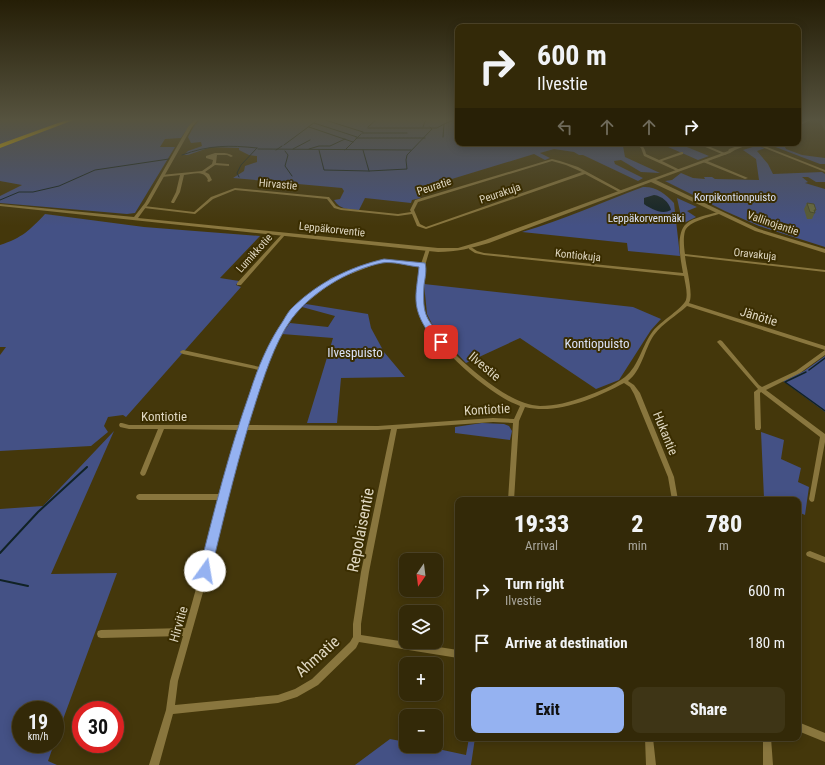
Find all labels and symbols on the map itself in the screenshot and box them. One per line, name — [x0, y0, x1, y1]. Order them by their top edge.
street label: Peuratie — [415, 175, 453, 198]
street label: Hirvastie — [258, 176, 298, 193]
street label: Peurakuja — [478, 180, 523, 207]
park label: Korpikontionpuisto — [694, 191, 777, 204]
street label: Vallinojantie — [745, 209, 800, 238]
park label: Leppäkorvenmäki — [608, 212, 684, 225]
street label: Leppäkorventie — [298, 220, 366, 239]
street label: Lumikkotie — [234, 231, 275, 275]
street label: Oravakuja — [733, 246, 777, 263]
street label: Kontiokuja — [554, 247, 602, 264]
street label: Jänötie — [738, 304, 779, 329]
pin — [424, 325, 458, 359]
park label: Kontiopuisto — [565, 336, 629, 351]
park label: Ilvespuisto — [327, 345, 383, 360]
street label: Ilvestie — [466, 349, 504, 384]
street label: Kontiotie — [464, 401, 510, 418]
street label: Kontiotie — [141, 409, 187, 424]
street label: Hukantie — [650, 409, 681, 457]
street label: Repolaisentie — [343, 486, 378, 574]
position arrow — [184, 550, 226, 592]
north arrow — [399, 553, 443, 597]
street label: Hirvitie — [166, 604, 191, 644]
street label: Ahmatie — [291, 632, 343, 681]
speed limit sign: 30 — [72, 701, 124, 753]

